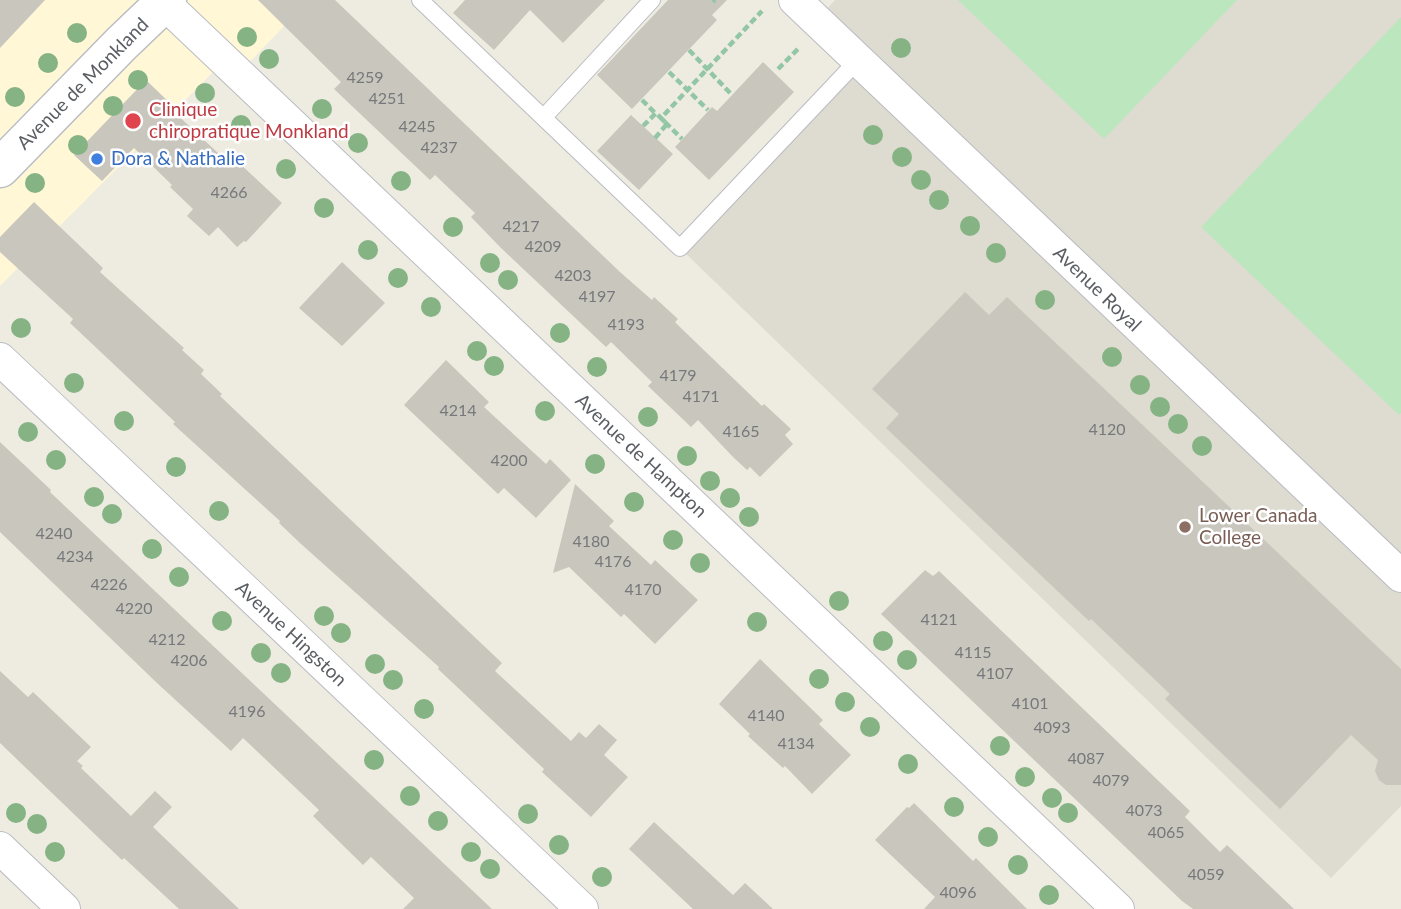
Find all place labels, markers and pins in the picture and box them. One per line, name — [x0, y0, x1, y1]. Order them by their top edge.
place label: Clinique chiropratique Monkland — [149, 99, 349, 143]
marker: Clinique chiropratique Monkland — [123, 111, 143, 131]
place label: Dora & Nathalie — [111, 148, 245, 170]
marker: Dora & Nathalie — [89, 151, 105, 167]
place label: Lower Canada College — [1199, 505, 1318, 549]
marker: Lower Canada College — [1177, 519, 1193, 535]

